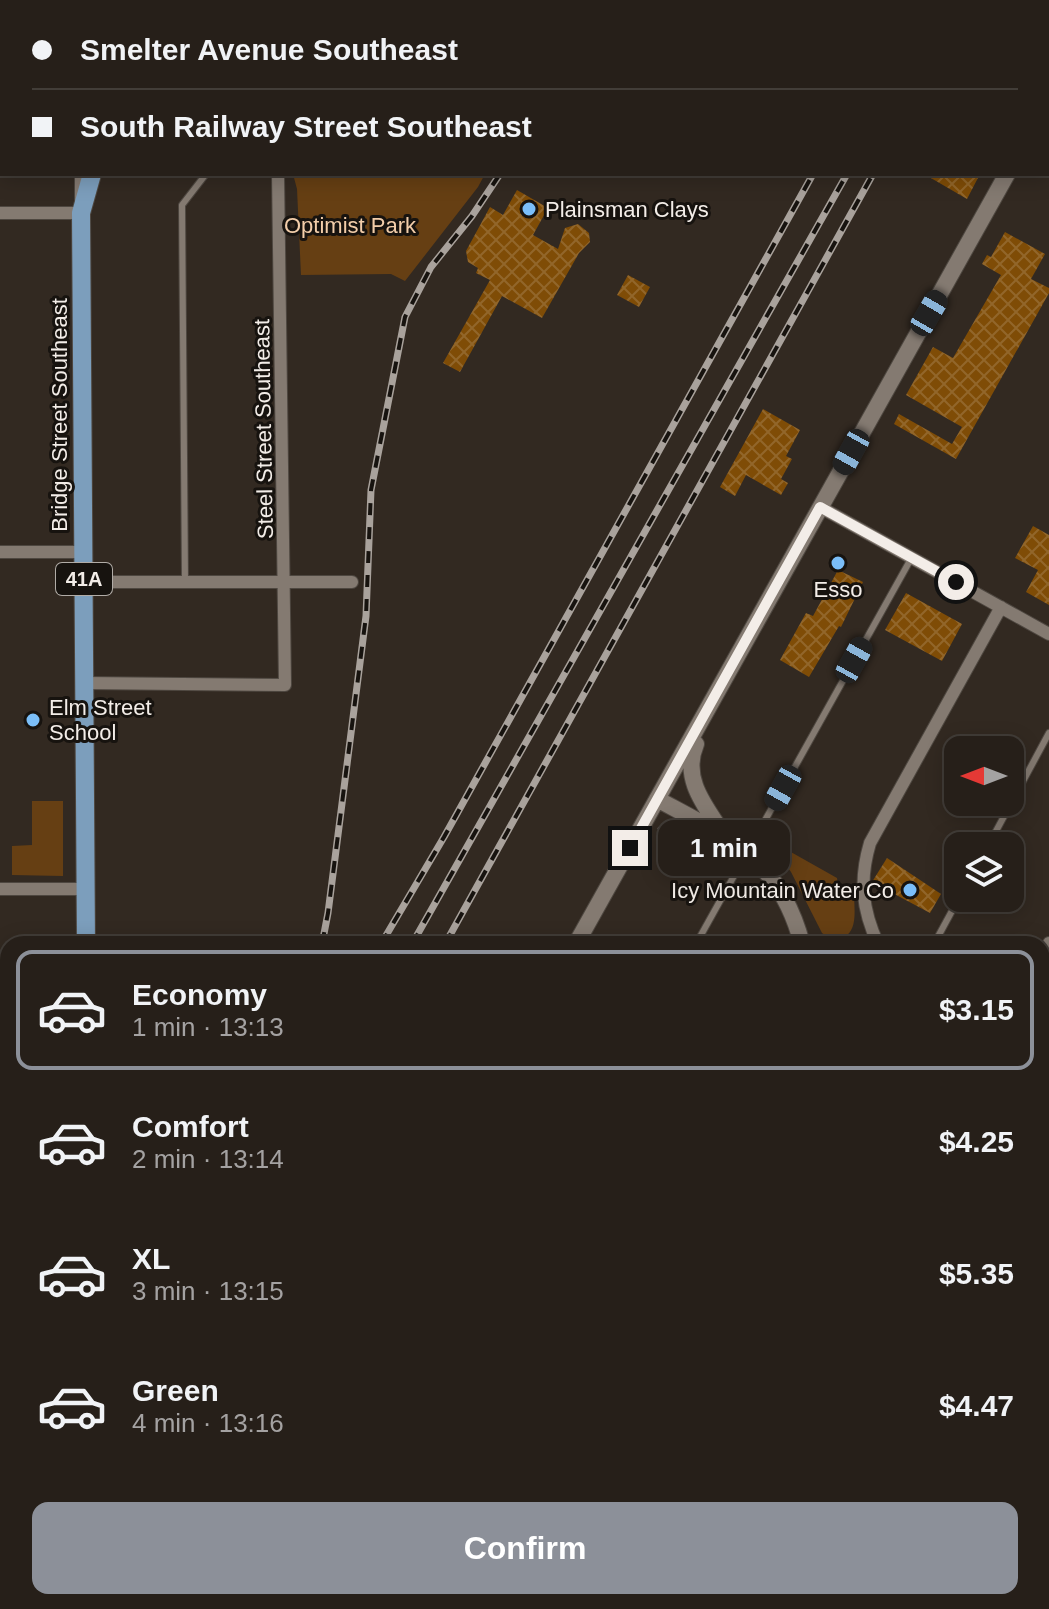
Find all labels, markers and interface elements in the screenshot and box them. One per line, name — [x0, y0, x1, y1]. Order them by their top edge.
text: Smelter Avenue Southeast — [80, 33, 458, 66]
text: South Railway Street Southeast — [80, 110, 532, 143]
place label: Plainsman Clays — [545, 197, 709, 222]
marker: Plainsman Clays — [520, 200, 538, 218]
park label: Optimist Park — [284, 213, 417, 238]
car — [907, 286, 951, 340]
street label: Bridge Street Southeast — [47, 298, 72, 532]
street label: Steel Street Southeast — [249, 319, 278, 539]
car — [829, 425, 873, 479]
marker: Esso — [829, 554, 847, 572]
road number: 41A — [56, 563, 112, 595]
route start — [938, 564, 974, 600]
place label: Esso — [814, 577, 862, 602]
car — [832, 633, 876, 687]
place label: Elm Street School — [49, 695, 152, 745]
marker: Elm Street School — [24, 711, 42, 729]
north arrow — [944, 736, 1024, 816]
map controls — [944, 736, 1024, 912]
car — [761, 761, 805, 815]
callout: 1 min — [658, 820, 790, 876]
route end — [612, 830, 648, 866]
button: layers — [944, 832, 1024, 912]
text: 1 min — [690, 833, 758, 863]
place label: Icy Mountain Water Co — [671, 878, 894, 903]
marker: Icy Mountain Water Co — [901, 881, 919, 899]
icon: car — [36, 974, 108, 1046]
text: Economy — [132, 978, 267, 1011]
text: $3.15 — [939, 993, 1014, 1026]
text: 1 min · 13:13 — [132, 1012, 284, 1042]
icon: car — [36, 1106, 108, 1178]
text: Comfort — [132, 1110, 249, 1143]
text: $4.25 — [939, 1125, 1014, 1158]
text: 2 min · 13:14 — [132, 1144, 284, 1174]
icon: car — [36, 1238, 108, 1310]
text: XL — [132, 1242, 170, 1275]
text: $5.35 — [939, 1257, 1014, 1290]
text: 3 min · 13:15 — [132, 1276, 284, 1306]
icon: car — [36, 1370, 108, 1442]
text: Green — [132, 1374, 219, 1407]
text: $4.47 — [939, 1389, 1014, 1422]
text: 4 min · 13:16 — [132, 1408, 284, 1438]
button: Confirm — [32, 1502, 1018, 1594]

